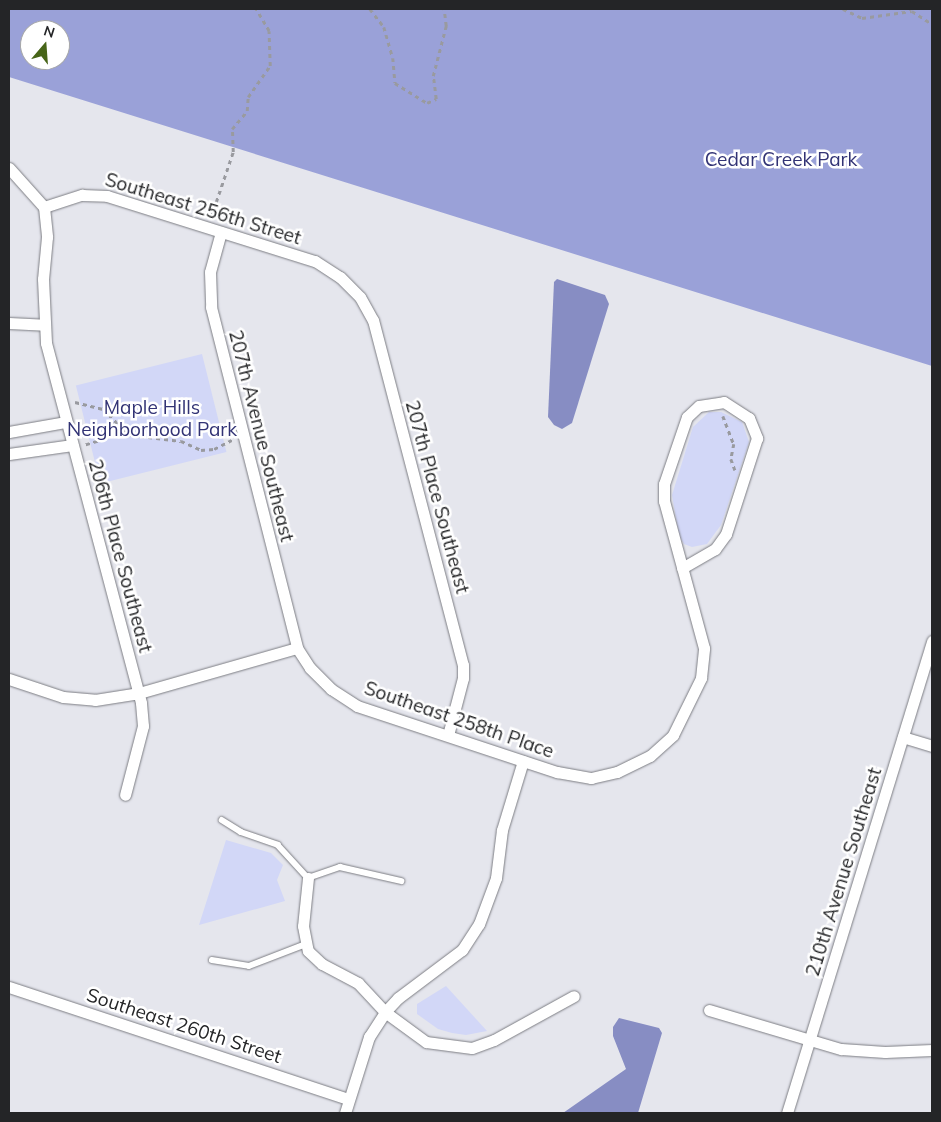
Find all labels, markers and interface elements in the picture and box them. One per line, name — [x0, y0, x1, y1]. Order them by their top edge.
north arrow — [20, 20, 70, 70]
text: N — [42, 21, 57, 42]
park label: Cedar Creek Park — [705, 149, 857, 171]
street label: Southeast 256th Street — [102, 168, 304, 250]
street label: 207th Avenue Southeast — [224, 328, 298, 544]
park label: Maple Hills Neighborhood Park — [67, 397, 237, 441]
street label: 207th Place Southeast — [400, 398, 474, 596]
street label: 206th Place Southeast — [83, 457, 157, 655]
street label: Southeast 258th Place — [361, 677, 557, 763]
street label: 210th Avenue Southeast — [801, 765, 887, 979]
street label: Southeast 260th Street — [84, 984, 284, 1068]

